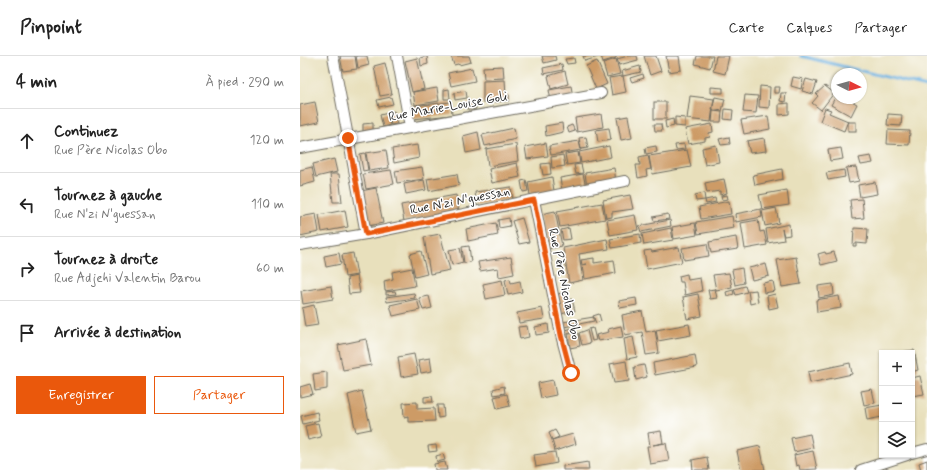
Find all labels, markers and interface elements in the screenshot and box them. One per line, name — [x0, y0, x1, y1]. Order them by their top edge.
text: Pinpoint — [20, 15, 82, 40]
text: Carte — [728, 19, 764, 37]
text: Calques — [786, 19, 832, 37]
text: Partager — [854, 19, 907, 37]
north arrow — [831, 68, 867, 104]
text: 4 min — [16, 71, 57, 93]
text: À pied · 290 m — [206, 74, 284, 91]
street label: Rue Marie-Louise Goli — [387, 88, 509, 126]
text: Continuez — [54, 122, 118, 142]
route end — [339, 129, 357, 147]
icon: ahead — [16, 130, 38, 152]
text: 120 m — [250, 132, 284, 149]
text: Rue Père Nicolas Obo — [54, 142, 167, 159]
street label: Rue N'zi N'guessan — [409, 183, 511, 219]
text: Tournez à gauche — [54, 186, 162, 206]
icon: left — [16, 194, 38, 216]
text: 110 m — [251, 196, 284, 213]
text: Rue N'zi N'guessan — [54, 206, 155, 223]
street label: Rue Père Nicolas Obo — [544, 227, 584, 341]
text: Tournez à droite — [54, 250, 158, 270]
icon: right — [16, 258, 38, 280]
text: 60 m — [256, 260, 284, 277]
text: Rue Adjehi Valentin Barou — [54, 270, 201, 287]
icon: arrive — [16, 322, 38, 344]
text: Arrivée à destination — [54, 323, 181, 343]
map controls — [879, 350, 915, 458]
button: + — [879, 350, 915, 386]
route start — [562, 364, 580, 382]
button: Enregistrer — [16, 376, 146, 414]
button: Partager — [154, 376, 284, 414]
button: − — [879, 386, 915, 422]
button: layers — [879, 422, 915, 458]

